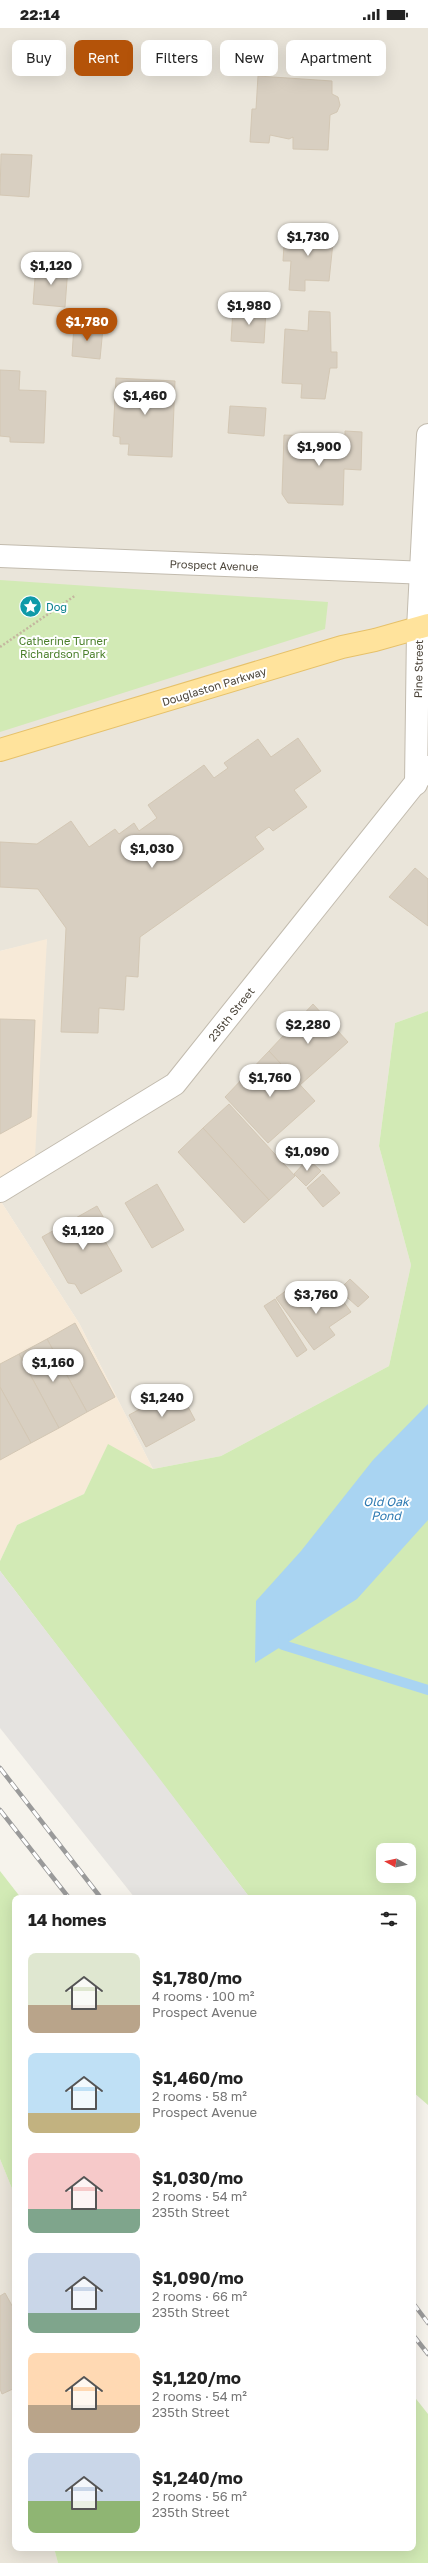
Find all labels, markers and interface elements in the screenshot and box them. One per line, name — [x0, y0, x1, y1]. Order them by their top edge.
text: 22:14 — [20, 5, 60, 23]
chip: Buy — [12, 40, 66, 76]
chip: Rent — [74, 40, 133, 76]
chip: Filters — [141, 40, 212, 76]
chip: New — [220, 40, 278, 76]
chip: Apartment — [286, 40, 386, 76]
pin: $1,730 — [275, 223, 341, 257]
text: $1,730 — [286, 228, 330, 244]
pin: $1,120 — [18, 252, 84, 286]
text: $1,120 — [30, 257, 72, 273]
pin: $1,980 — [216, 292, 282, 326]
text: $1,980 — [227, 297, 271, 313]
pin: $1,780 — [54, 308, 120, 342]
text: $1,780 — [65, 313, 109, 329]
pin: $1,460 — [112, 382, 178, 416]
text: $1,460 — [123, 387, 167, 403]
pin: $1,900 — [286, 433, 352, 467]
text: $1,900 — [297, 438, 341, 454]
street label: Prospect Avenue — [169, 557, 259, 573]
place icon: Dog — [18, 593, 44, 619]
place label: Dog — [46, 600, 67, 613]
park label: Catherine Turner Richardson Park — [19, 634, 108, 660]
street label: Pine Street — [411, 640, 425, 698]
street label: Douglaston Parkway — [160, 664, 268, 708]
pin: $1,030 — [119, 835, 185, 869]
text: $1,030 — [130, 840, 174, 856]
street label: 235th Street — [205, 984, 257, 1044]
pin: $2,280 — [275, 1011, 341, 1045]
text: $2,280 — [285, 1016, 331, 1032]
pin: $1,760 — [237, 1064, 303, 1098]
text: $1,760 — [248, 1069, 292, 1085]
pin: $1,090 — [274, 1138, 340, 1172]
text: $1,090 — [285, 1143, 329, 1159]
pin: $1,120 — [50, 1217, 116, 1251]
text: $1,120 — [62, 1222, 104, 1238]
pin: $3,760 — [283, 1281, 349, 1315]
text: $3,760 — [294, 1286, 338, 1302]
pin: $1,160 — [20, 1349, 86, 1383]
text: $1,160 — [32, 1354, 74, 1370]
pin: $1,240 — [129, 1384, 195, 1418]
text: $1,240 — [140, 1389, 184, 1405]
water label: Old Oak Pond — [363, 1494, 410, 1523]
north arrow — [376, 1843, 416, 1883]
map controls — [376, 1843, 416, 1883]
icon: filters — [378, 1908, 400, 1930]
text: 14 homes — [28, 1909, 107, 1930]
text: $1,780/mo — [152, 1967, 242, 1988]
icon: home — [60, 1969, 108, 2017]
text: 4 rooms · 100 m² — [152, 1988, 254, 2004]
text: Prospect Avenue — [152, 2004, 257, 2020]
text: $1,460/mo — [152, 2067, 243, 2088]
icon: home — [60, 2069, 108, 2117]
text: 2 rooms · 58 m² — [152, 2088, 247, 2104]
text: Prospect Avenue — [152, 2104, 257, 2120]
text: $1,030/mo — [152, 2167, 243, 2188]
icon: home — [60, 2169, 108, 2217]
text: 2 rooms · 54 m² — [152, 2188, 247, 2204]
text: 235th Street — [152, 2204, 230, 2220]
text: $1,090/mo — [152, 2267, 244, 2288]
icon: home — [60, 2269, 108, 2317]
text: 2 rooms · 66 m² — [152, 2288, 247, 2304]
text: 235th Street — [152, 2304, 230, 2320]
text: $1,120/mo — [152, 2367, 241, 2388]
icon: home — [60, 2369, 108, 2417]
text: 2 rooms · 54 m² — [152, 2388, 247, 2404]
text: 235th Street — [152, 2404, 230, 2420]
text: $1,240/mo — [152, 2467, 243, 2488]
icon: home — [60, 2469, 108, 2517]
text: 2 rooms · 56 m² — [152, 2488, 247, 2504]
text: 235th Street — [152, 2504, 230, 2520]

